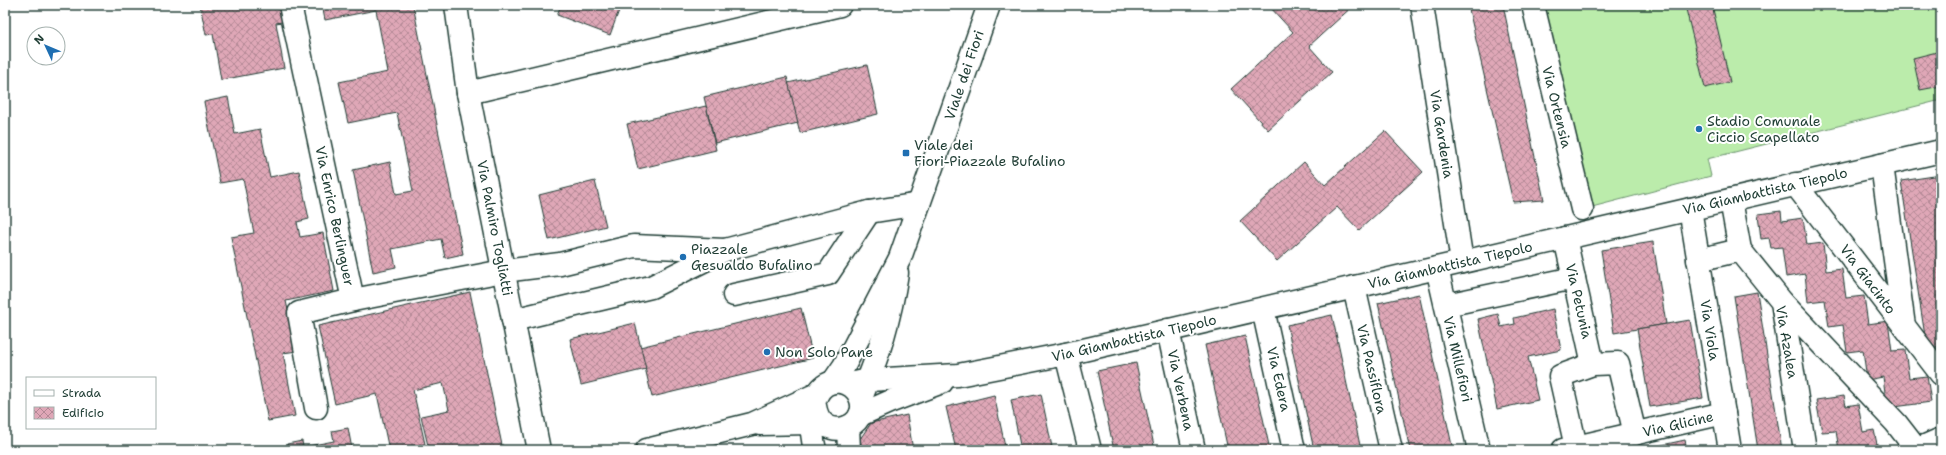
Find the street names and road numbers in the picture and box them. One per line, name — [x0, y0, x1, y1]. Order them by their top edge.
street label: Viale dei Fiori — [940, 28, 988, 122]
street label: Via Ortensia — [1538, 64, 1576, 150]
street label: Via Gardenia — [1426, 89, 1458, 180]
street label: Via Enrico Berlinguer — [311, 144, 359, 288]
street label: Via Palmiro Togliatti — [473, 159, 517, 297]
street label: Via Giambattista Tiepolo — [1681, 163, 1849, 219]
street label: Via Giambattista Tiepolo — [1366, 237, 1534, 293]
street label: Via Giacinto — [1836, 241, 1900, 317]
street label: Via Petunia — [1562, 262, 1596, 341]
street label: Via Viola — [1696, 298, 1724, 362]
street label: Via Azalea — [1772, 304, 1802, 380]
street label: Via Giambattista Tiepolo — [1050, 310, 1218, 366]
street label: Via Millefiori — [1439, 314, 1477, 404]
street label: Via Passiflora — [1353, 322, 1391, 416]
street label: Via Edera — [1263, 345, 1295, 413]
street label: Via Verbena — [1164, 348, 1198, 432]
street label: Via Glicine — [1641, 407, 1715, 441]

